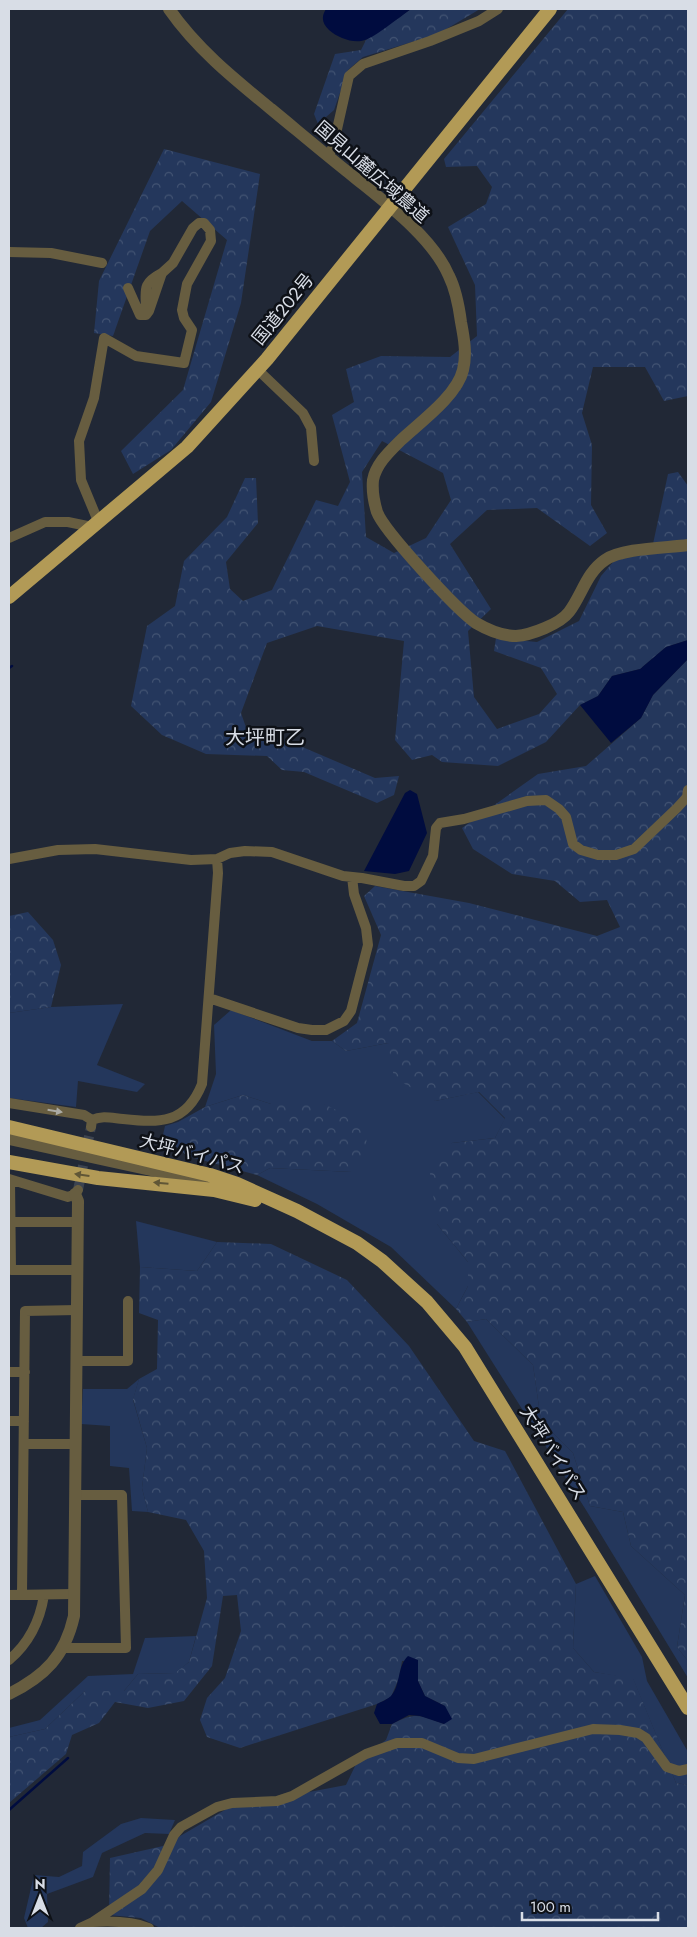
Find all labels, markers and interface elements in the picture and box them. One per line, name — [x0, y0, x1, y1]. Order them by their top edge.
street label: 国見山麓広域農道 — [309, 115, 435, 229]
street label: 国道202号 — [246, 268, 320, 350]
district label: 大坪町乙 — [225, 723, 305, 752]
one-way arrow — [47, 1107, 63, 1115]
street label: 大坪バイパス — [137, 1128, 247, 1180]
one-way arrow — [73, 1171, 89, 1179]
one-way arrow — [153, 1179, 169, 1187]
street label: 大坪バイパス — [513, 1400, 593, 1506]
north arrow — [15, 1872, 65, 1922]
text: N — [34, 1874, 46, 1894]
scale bar — [522, 1890, 658, 1922]
text: 100 m — [530, 1896, 571, 1918]

